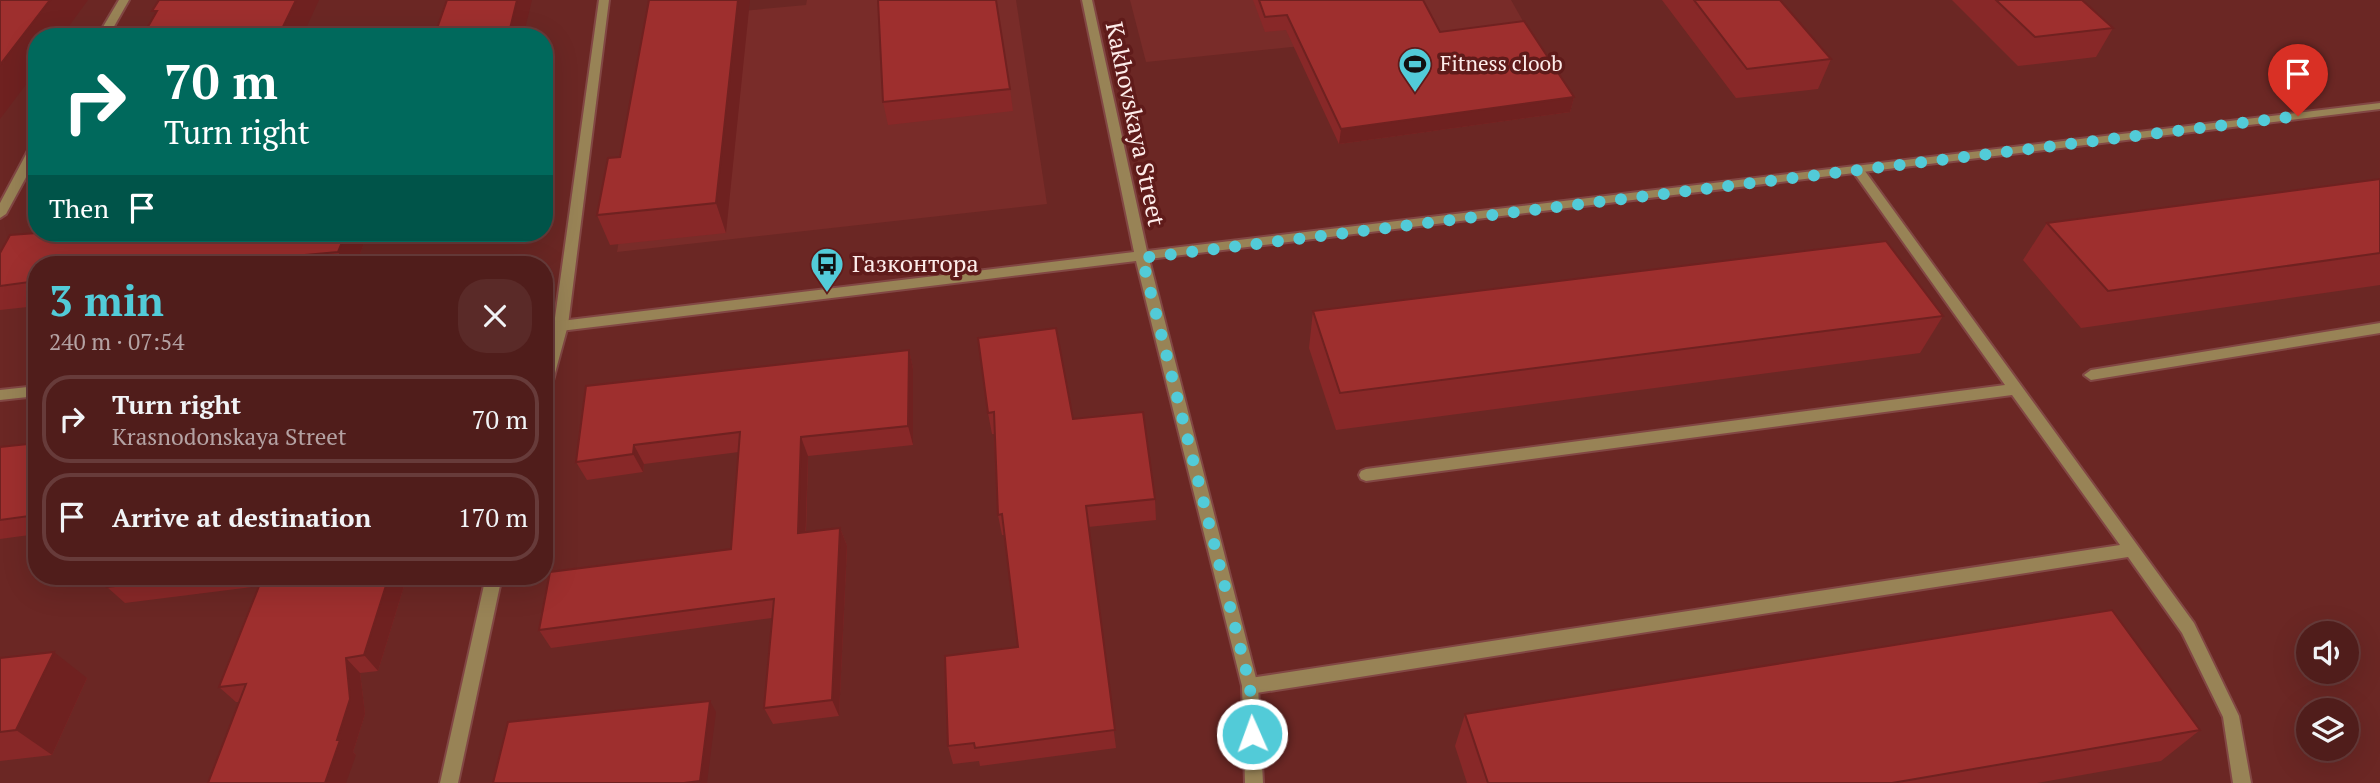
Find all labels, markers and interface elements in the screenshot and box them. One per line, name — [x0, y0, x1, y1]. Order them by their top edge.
street label: Kakhovskaya Street — [1099, 19, 1173, 229]
pin — [2268, 44, 2328, 116]
sports icon: Fitness cloob — [1396, 45, 1434, 94]
text: 70 m — [164, 48, 278, 113]
place label: Fitness cloob — [1440, 49, 1563, 77]
icon: arrive — [2279, 55, 2317, 93]
icon: right — [49, 56, 140, 147]
text: Turn right — [164, 111, 310, 153]
icon: arrive — [123, 189, 161, 227]
text: Then — [49, 191, 109, 225]
bus stop icon: Газконтора — [808, 245, 846, 294]
place label: Газконтора — [852, 247, 979, 279]
text: 3 min — [49, 272, 164, 328]
button: close — [458, 279, 532, 353]
text: 240 m · 07:54 — [49, 326, 184, 357]
text: Turn right — [112, 387, 241, 421]
icon: right — [53, 400, 91, 438]
text: 70 m — [472, 402, 528, 436]
text: Krasnodonskaya Street — [112, 421, 346, 452]
icon: arrive — [53, 498, 91, 536]
text: Arrive at destination — [112, 500, 371, 534]
text: 170 m — [458, 500, 528, 534]
map controls — [2296, 621, 2359, 761]
button: sound — [2296, 621, 2359, 684]
position arrow — [1215, 697, 1289, 771]
button: layers — [2296, 698, 2359, 761]

